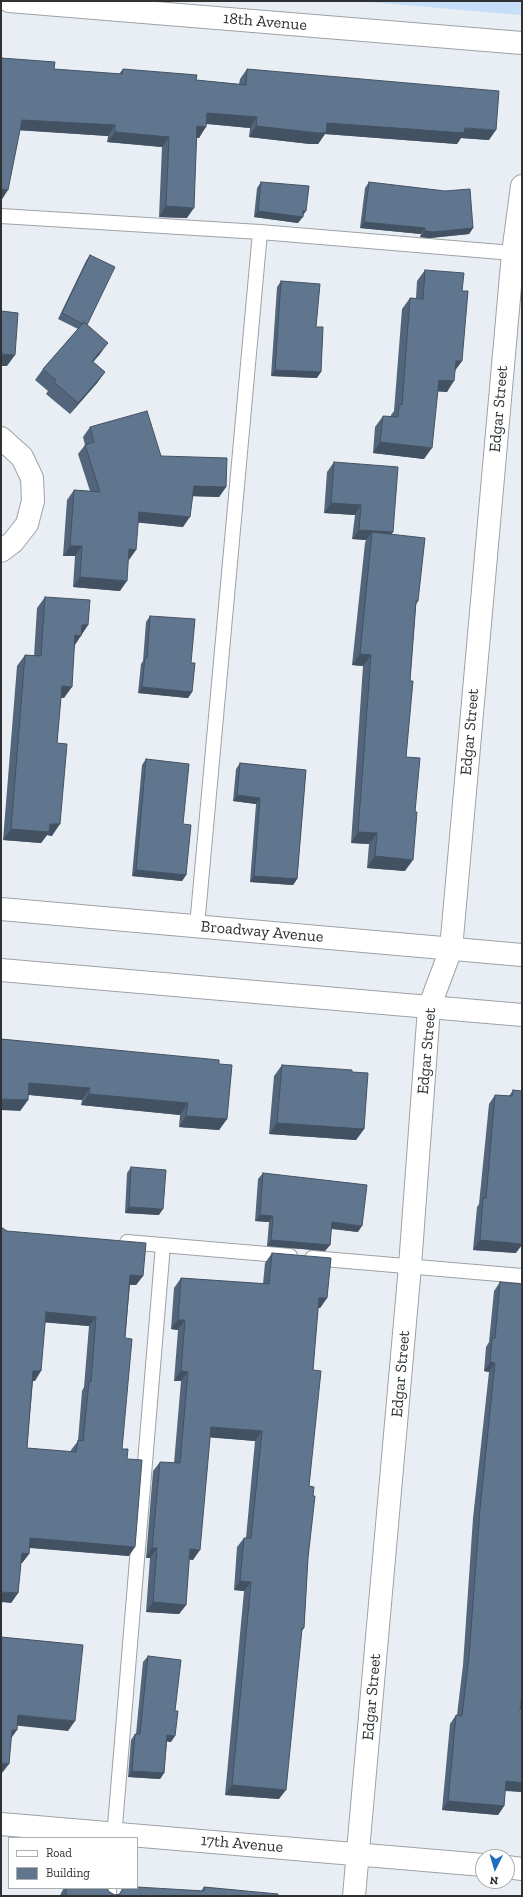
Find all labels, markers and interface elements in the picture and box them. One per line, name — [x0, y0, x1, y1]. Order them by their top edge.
street label: 18th Avenue — [222, 9, 308, 35]
street label: Edgar Street — [486, 365, 512, 453]
street label: Edgar Street — [457, 688, 483, 776]
street label: Broadway Avenue — [200, 917, 324, 947]
street label: Edgar Street — [414, 1007, 440, 1095]
street label: Edgar Street — [388, 1330, 414, 1418]
street label: Edgar Street — [359, 1653, 385, 1741]
street label: 17th Avenue — [200, 1831, 284, 1857]
legend — [8, 1837, 138, 1889]
text: Road — [46, 1846, 72, 1860]
north arrow — [475, 1849, 515, 1889]
text: Building — [46, 1866, 90, 1880]
text: N — [489, 1874, 499, 1887]

